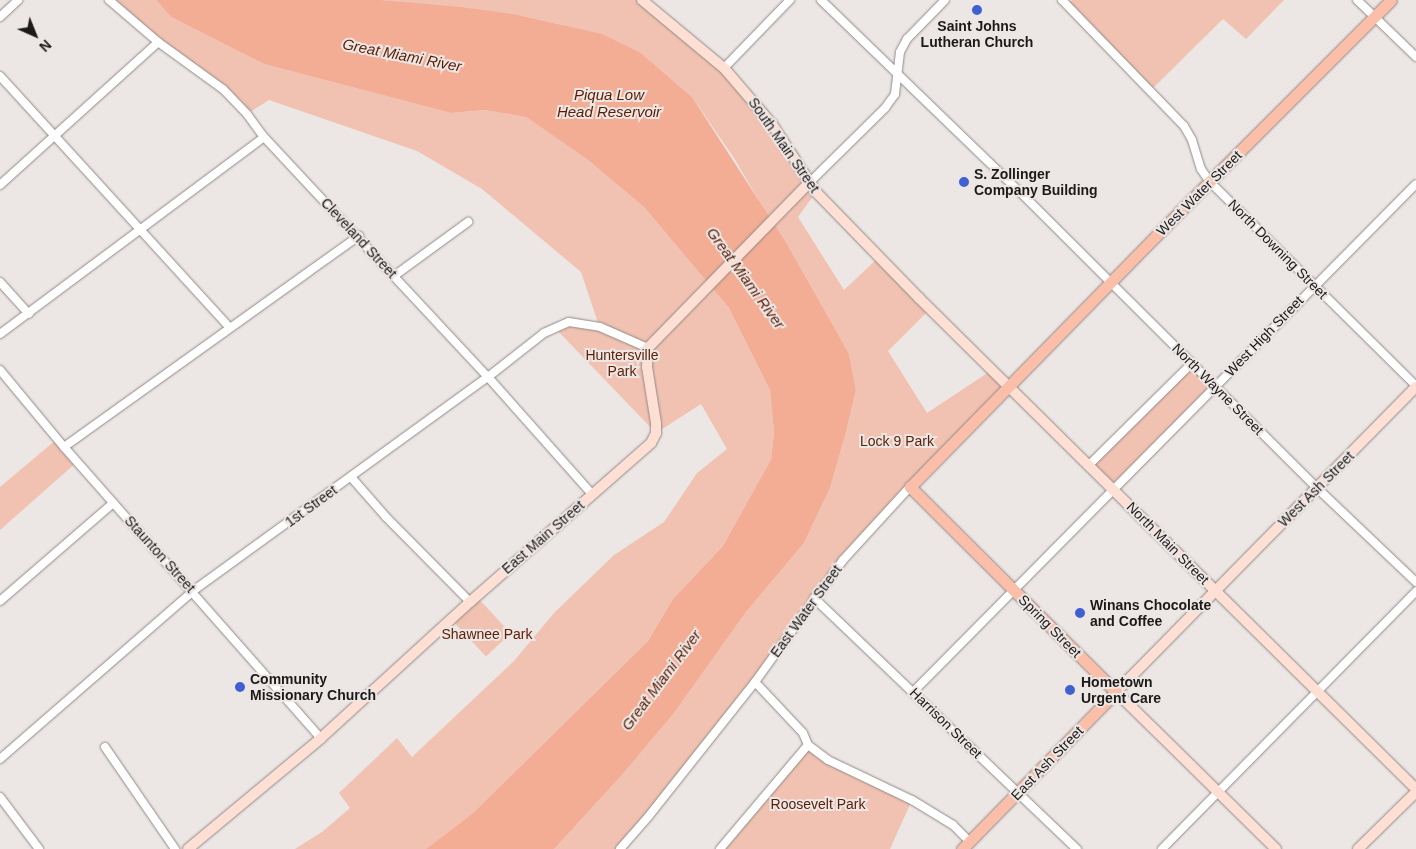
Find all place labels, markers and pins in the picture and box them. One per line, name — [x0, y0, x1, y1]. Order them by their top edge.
marker: Saint Johns Lutheran Church — [971, 4, 983, 16]
place label: Saint Johns Lutheran Church — [921, 18, 1033, 50]
place label: S. Zollinger Company Building — [974, 166, 1098, 198]
marker: S. Zollinger Company Building — [958, 176, 970, 188]
place label: Winans Chocolate and Coffee — [1090, 597, 1211, 630]
marker: Winans Chocolate and Coffee — [1074, 607, 1086, 619]
place label: Community Missionary Church — [250, 671, 376, 704]
place label: Hometown Urgent Care — [1081, 674, 1161, 706]
marker: Community Missionary Church — [234, 681, 246, 693]
marker: Hometown Urgent Care — [1063, 683, 1077, 697]

